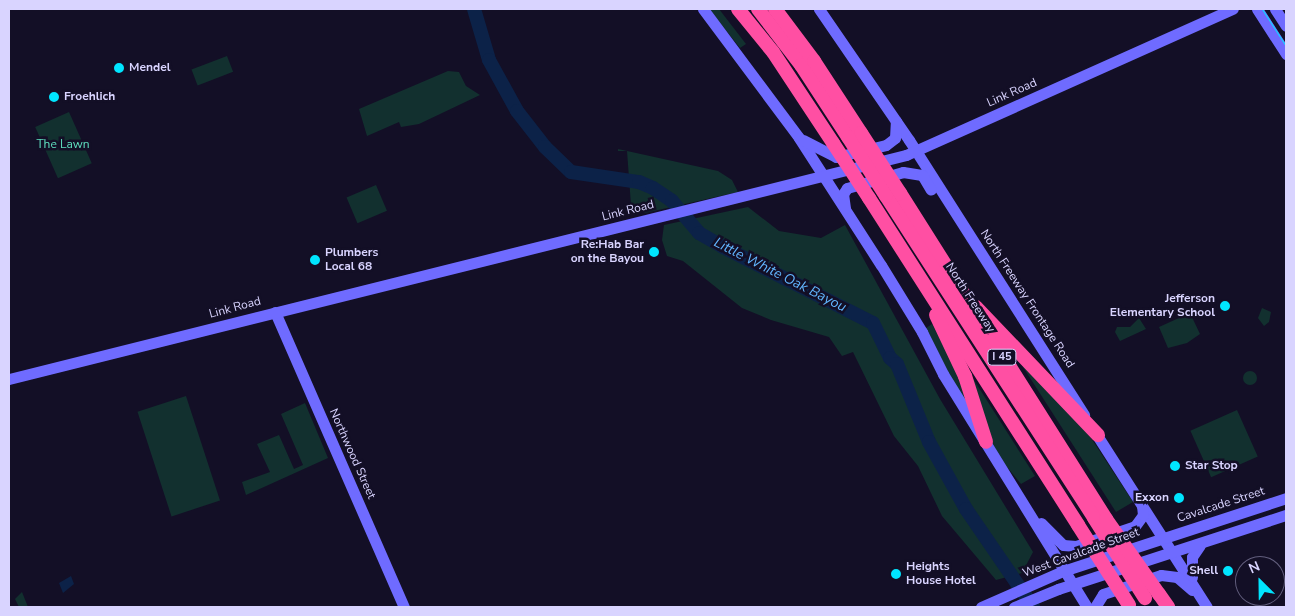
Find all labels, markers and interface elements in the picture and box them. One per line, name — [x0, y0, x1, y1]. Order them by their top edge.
place label: Mendel — [129, 61, 170, 75]
marker: Mendel — [113, 62, 125, 74]
street label: Link Road — [985, 76, 1039, 110]
place label: Froehlich — [64, 90, 115, 104]
marker: Froehlich — [48, 91, 60, 103]
park label: The Lawn — [36, 138, 90, 152]
street label: Link Road — [600, 198, 656, 224]
street label: North Freeway Frontage Road — [977, 227, 1077, 371]
water label: Little White Oak Bayou — [711, 234, 849, 316]
place label: Re:Hab Bar on the Bayou — [571, 238, 644, 266]
place label: Plumbers Local 68 — [325, 246, 378, 274]
marker: Re:Hab Bar on the Bayou — [648, 246, 660, 258]
marker: Plumbers Local 68 — [309, 254, 321, 266]
street label: North Freeway — [942, 261, 998, 335]
place label: Jefferson Elementary School — [1110, 292, 1215, 320]
street label: Link Road — [207, 294, 263, 322]
marker: Jefferson Elementary School — [1219, 300, 1231, 312]
road number: I 45 — [987, 348, 1017, 366]
street label: Northwood Street — [326, 407, 378, 501]
place label: Star Stop — [1185, 459, 1238, 473]
marker: Star Stop — [1169, 460, 1181, 472]
street label: Cavalcade Street — [1175, 484, 1267, 526]
place label: Exxon — [1135, 491, 1169, 505]
marker: Exxon — [1173, 492, 1185, 504]
street label: West Cavalcade Street — [1021, 525, 1141, 581]
north arrow — [1235, 556, 1285, 606]
text: N — [1246, 557, 1263, 578]
place label: Heights House Hotel — [906, 560, 976, 588]
place label: Shell — [1189, 564, 1218, 578]
marker: Shell — [1222, 565, 1234, 577]
marker: Heights House Hotel — [890, 568, 902, 580]

